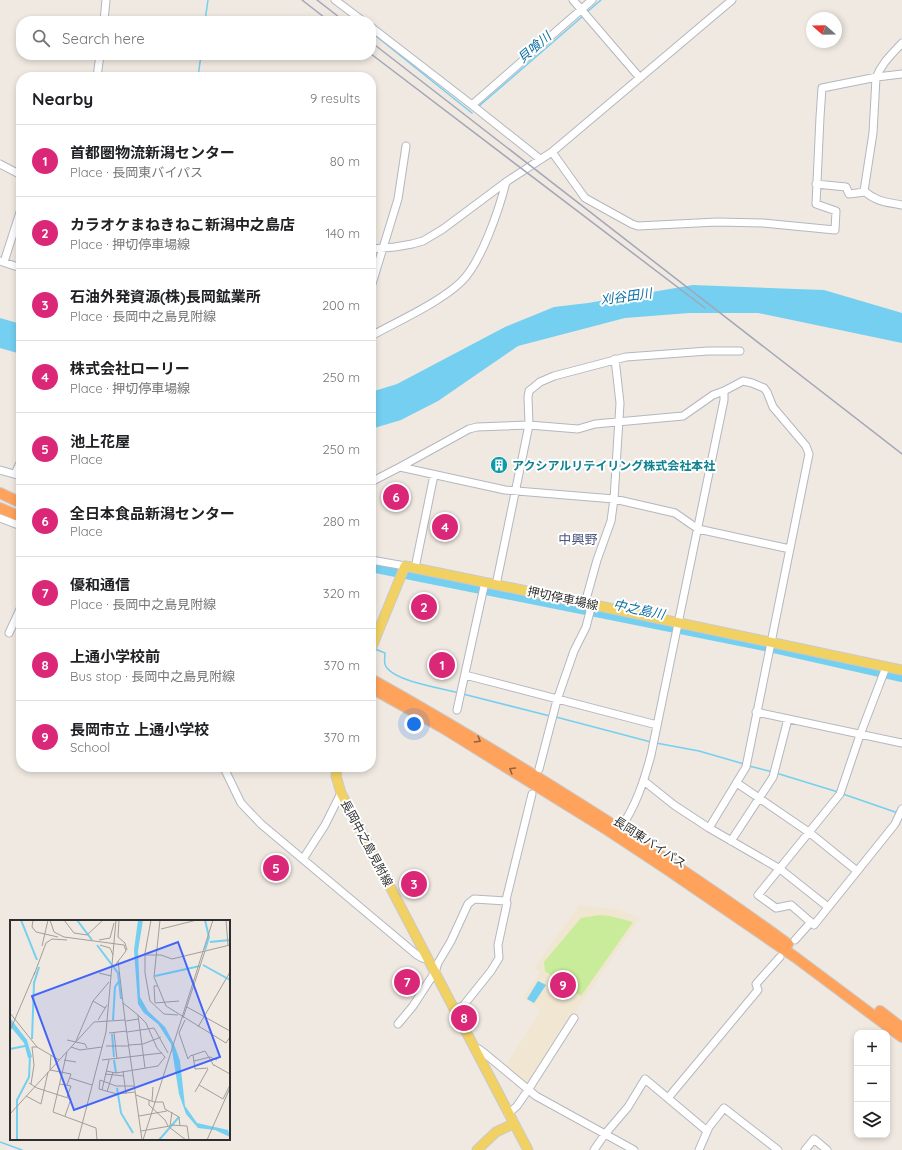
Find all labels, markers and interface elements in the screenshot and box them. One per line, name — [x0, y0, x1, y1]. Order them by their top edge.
north arrow — [806, 12, 842, 48]
search box — [16, 16, 376, 60]
icon: search — [30, 27, 52, 49]
water label: 貝喰川 — [514, 27, 555, 66]
text: Search here — [62, 29, 145, 48]
text: Nearby — [32, 88, 93, 109]
text: 9 results — [310, 90, 360, 106]
text: 首都圏物流新潟センター — [70, 143, 235, 162]
text: 1 — [42, 153, 48, 169]
text: 80 m — [330, 153, 360, 169]
text: Place · 長岡東バイパス — [70, 164, 203, 180]
text: カラオケまねきねこ新潟中之島店 — [70, 215, 295, 234]
text: 2 — [41, 225, 49, 241]
text: 140 m — [325, 225, 360, 241]
text: Place · 押切停車場線 — [70, 236, 190, 252]
water label: 刈谷田川 — [599, 284, 655, 308]
text: 石油外発資源(株)長岡鉱業所 — [70, 287, 261, 306]
text: 3 — [42, 297, 48, 313]
text: 200 m — [322, 297, 360, 313]
text: Place · 長岡中之島見附線 — [70, 308, 216, 324]
text: 株式会社ローリー — [70, 359, 190, 378]
text: 4 — [41, 369, 49, 385]
text: 250 m — [323, 369, 360, 385]
text: Place · 押切停車場線 — [70, 380, 190, 396]
text: 池上花屋 — [70, 432, 130, 451]
text: 5 — [41, 441, 49, 457]
text: 250 m — [323, 441, 360, 457]
text: Place — [70, 451, 103, 467]
building icon: アクシアルリテイリング株式会社本社 — [489, 455, 509, 475]
place label: アクシアルリテイリング株式会社本社 — [512, 458, 715, 473]
pin: 6 — [383, 482, 409, 512]
text: 全日本食品新潟センター — [70, 504, 235, 523]
pin: 4 — [432, 512, 458, 542]
text: 6 — [41, 513, 49, 529]
text: 280 m — [323, 513, 360, 529]
text: Place — [70, 523, 103, 539]
district label: 中興野 — [558, 531, 598, 547]
text: 優和通信 — [70, 575, 130, 594]
street label: 押切停車場線 — [526, 583, 600, 613]
text: 7 — [41, 585, 49, 601]
text: 320 m — [323, 585, 360, 601]
pin: 2 — [411, 592, 437, 622]
text: Place · 長岡中之島見附線 — [70, 596, 216, 612]
water label: 中之島川 — [612, 596, 668, 623]
text: 上通小学校前 — [70, 647, 160, 666]
pin: 1 — [429, 650, 455, 680]
text: 8 — [41, 657, 49, 673]
text: 370 m — [323, 657, 360, 673]
text: Bus stop · 長岡中之島見附線 — [70, 668, 235, 684]
your location — [404, 714, 424, 734]
text: 長岡市立 上通小学校 — [70, 720, 209, 739]
text: 9 — [41, 729, 49, 745]
text: 370 m — [323, 729, 360, 745]
one-way arrow — [474, 735, 481, 743]
text: School — [70, 739, 110, 755]
one-way arrow — [509, 768, 516, 775]
street label: 長岡中之島見附線 — [338, 797, 396, 889]
street label: 長岡東バイパス — [611, 813, 689, 871]
pin: 5 — [263, 853, 289, 883]
pin: 3 — [401, 869, 427, 899]
inset map — [10, 920, 230, 1140]
pin: 7 — [394, 967, 420, 997]
pin: 9 — [550, 970, 576, 1000]
pin: 8 — [451, 1003, 477, 1033]
map controls — [854, 1030, 890, 1138]
button: + — [854, 1030, 890, 1066]
button: − — [854, 1066, 890, 1102]
button: layers — [854, 1102, 890, 1138]

